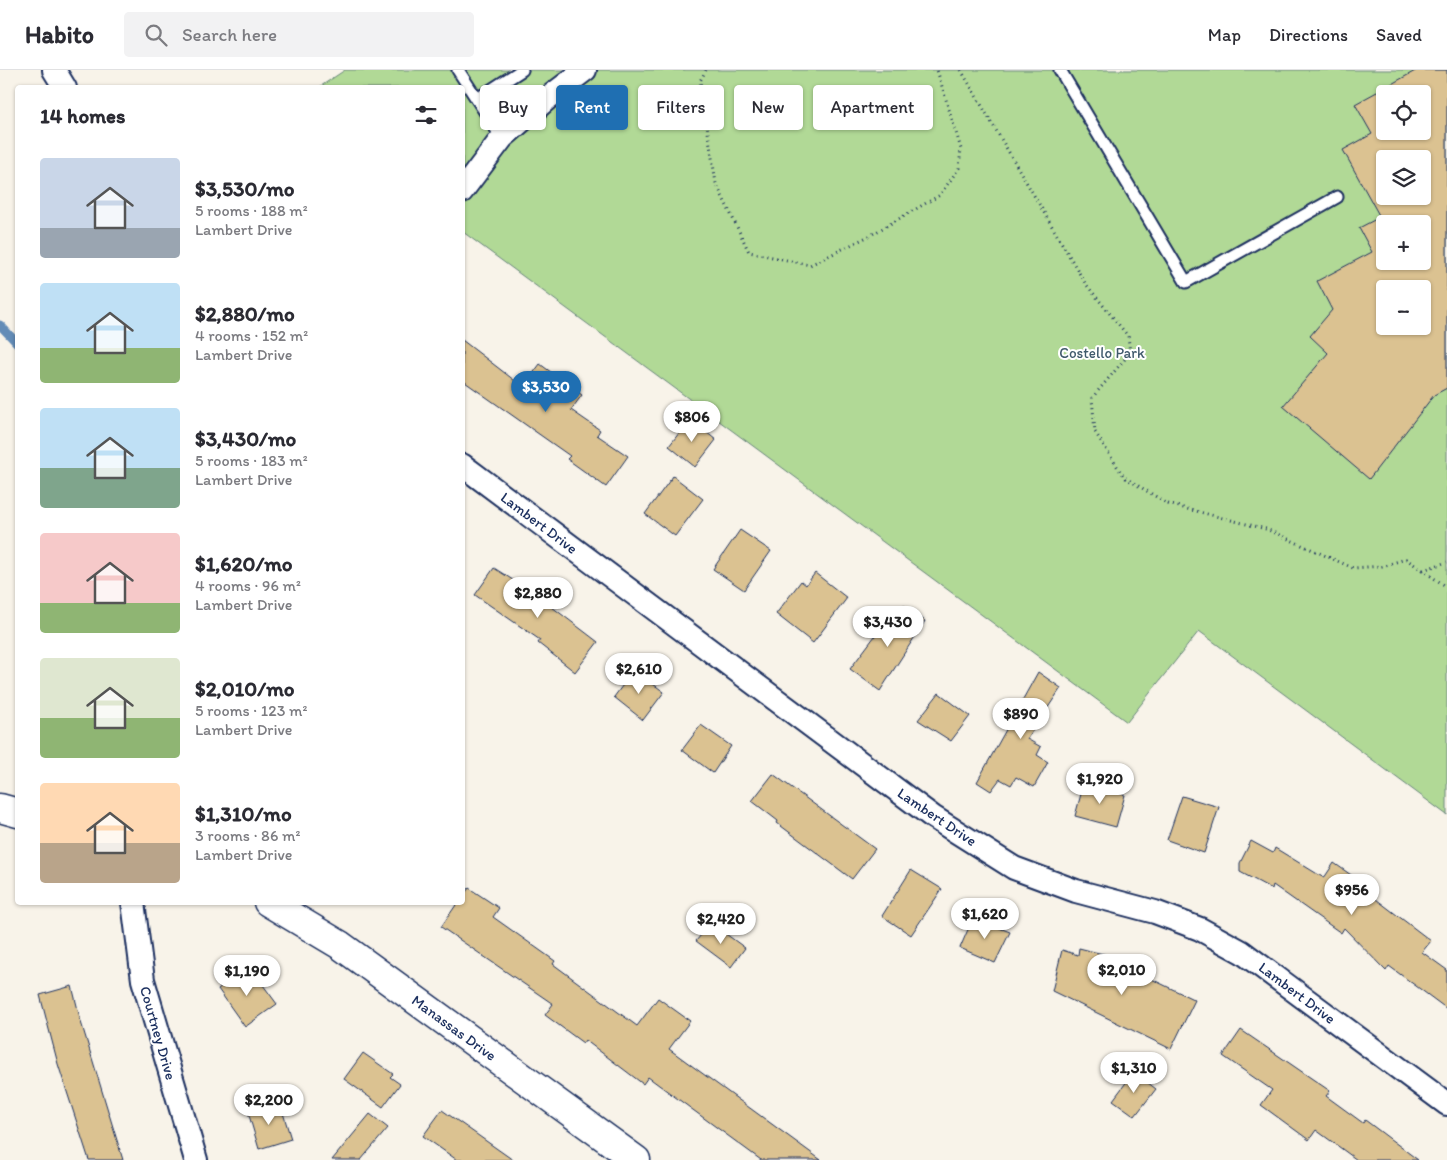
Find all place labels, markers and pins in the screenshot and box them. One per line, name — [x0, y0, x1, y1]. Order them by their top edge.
pin: $3,530 — [505, 370, 587, 413]
pin: $806 — [662, 400, 722, 443]
pin: $2,880 — [497, 576, 579, 619]
pin: $3,430 — [847, 606, 929, 648]
pin: $2,610 — [598, 652, 680, 695]
pin: $890 — [991, 698, 1051, 740]
pin: $1,920 — [1059, 762, 1141, 805]
pin: $956 — [1322, 874, 1382, 916]
pin: $1,620 — [944, 898, 1026, 940]
pin: $2,420 — [680, 902, 762, 945]
pin: $1,190 — [206, 954, 288, 997]
pin: $2,010 — [1081, 954, 1163, 996]
pin: $1,310 — [1093, 1052, 1175, 1094]
pin: $2,200 — [228, 1084, 310, 1126]

